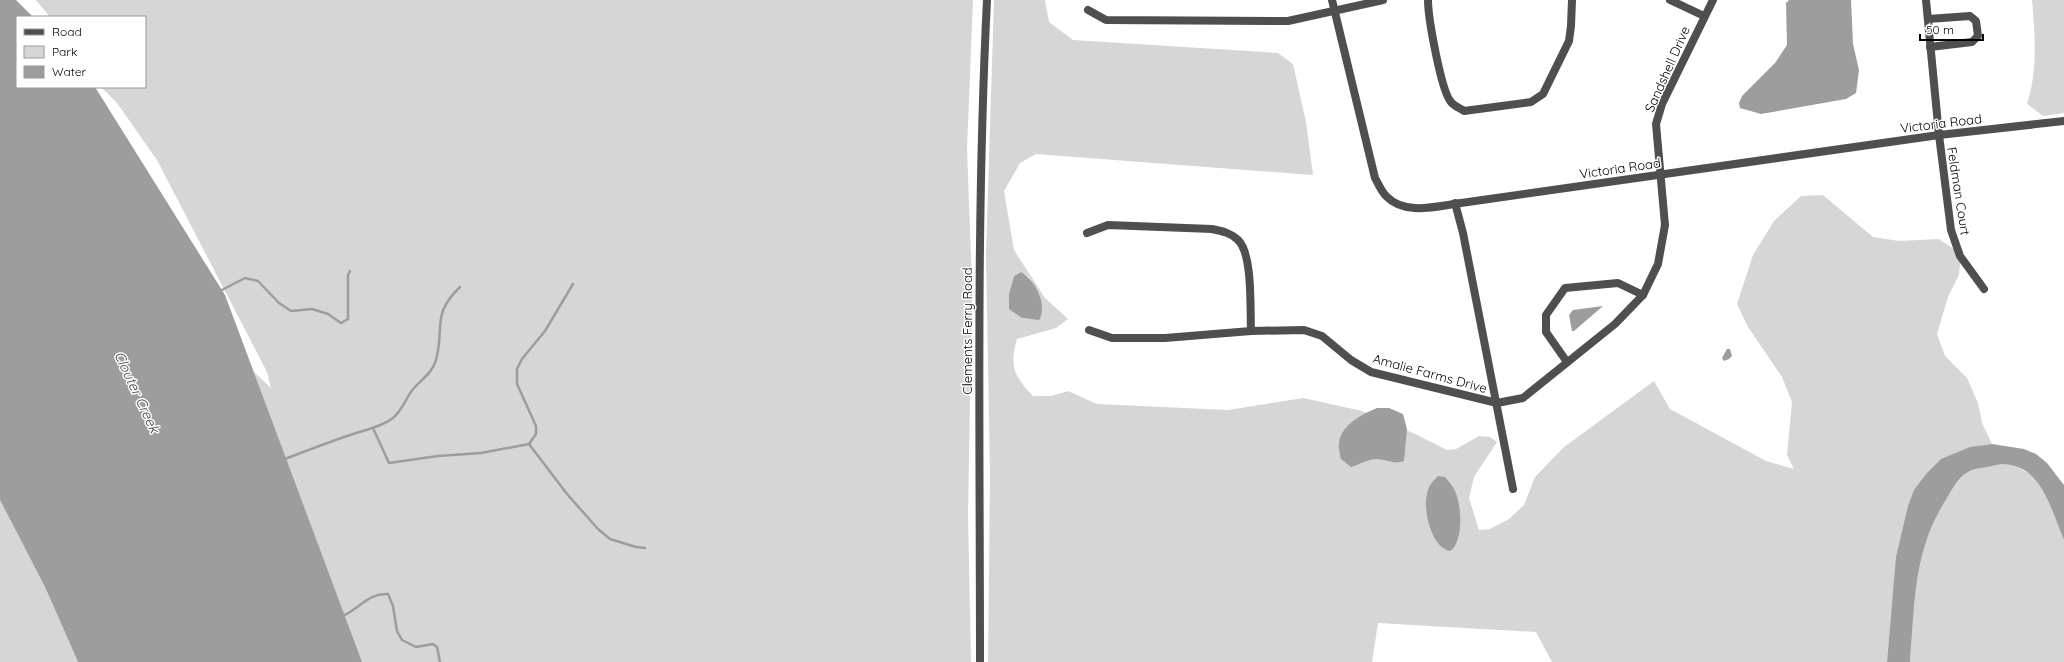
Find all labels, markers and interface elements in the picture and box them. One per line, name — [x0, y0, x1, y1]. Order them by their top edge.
legend — [16, 16, 146, 88]
scale bar — [1920, 16, 1983, 42]
text: 50 m — [1926, 22, 1954, 37]
text: Road — [52, 24, 82, 39]
street label: Sandshell Drive — [1641, 24, 1693, 114]
text: Park — [52, 44, 77, 59]
text: Water — [52, 64, 87, 79]
street label: Victoria Road — [1899, 110, 1983, 136]
street label: Feldman Court — [1944, 146, 1974, 236]
street label: Victoria Road — [1578, 154, 1662, 182]
street label: Clements Ferry Road — [959, 267, 975, 395]
water label: Clouter Creek — [110, 348, 164, 437]
street label: Amalie Farms Drive — [1371, 350, 1489, 396]

